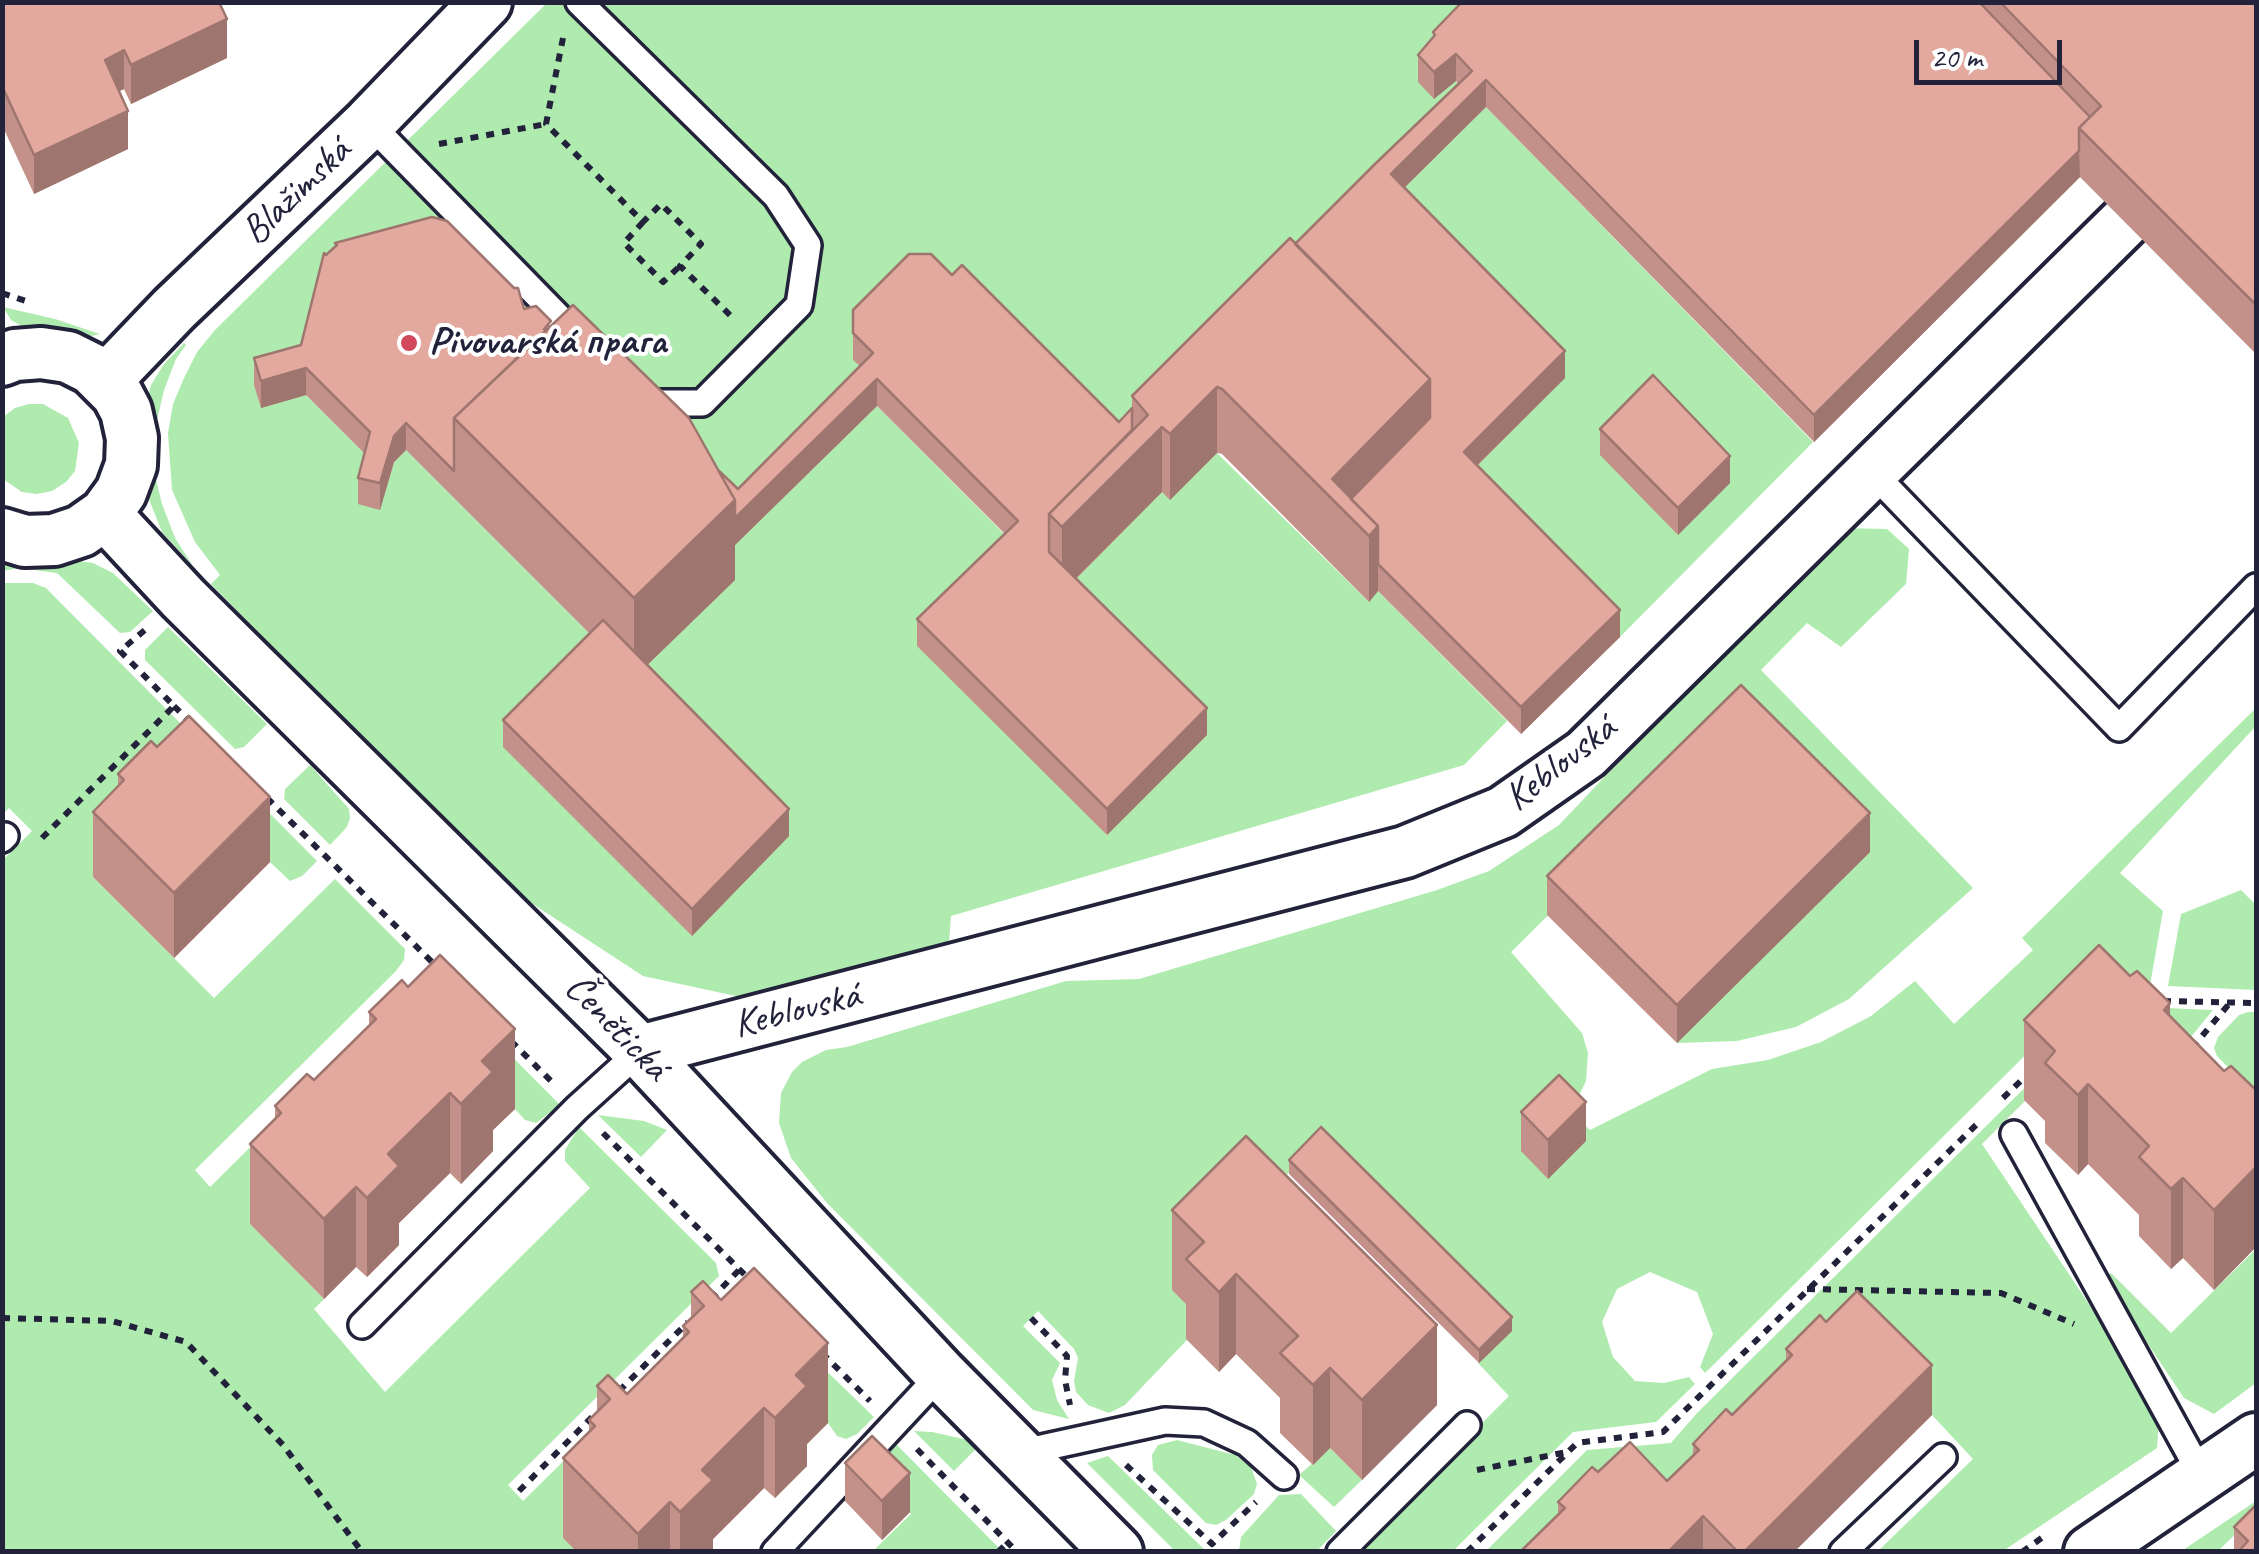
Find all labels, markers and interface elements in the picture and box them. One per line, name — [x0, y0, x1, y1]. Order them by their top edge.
scale bar — [1919, 20, 2066, 82]
text: 20 m — [1931, 38, 1982, 76]
street label: Blažimská — [232, 128, 362, 256]
place label: Pivovarská прага — [429, 319, 666, 367]
marker: Pivovarská прага — [398, 332, 420, 354]
street label: Keblovská — [1496, 706, 1626, 822]
street label: Čenětická — [553, 964, 679, 1092]
street label: Keblovská — [729, 972, 865, 1050]

